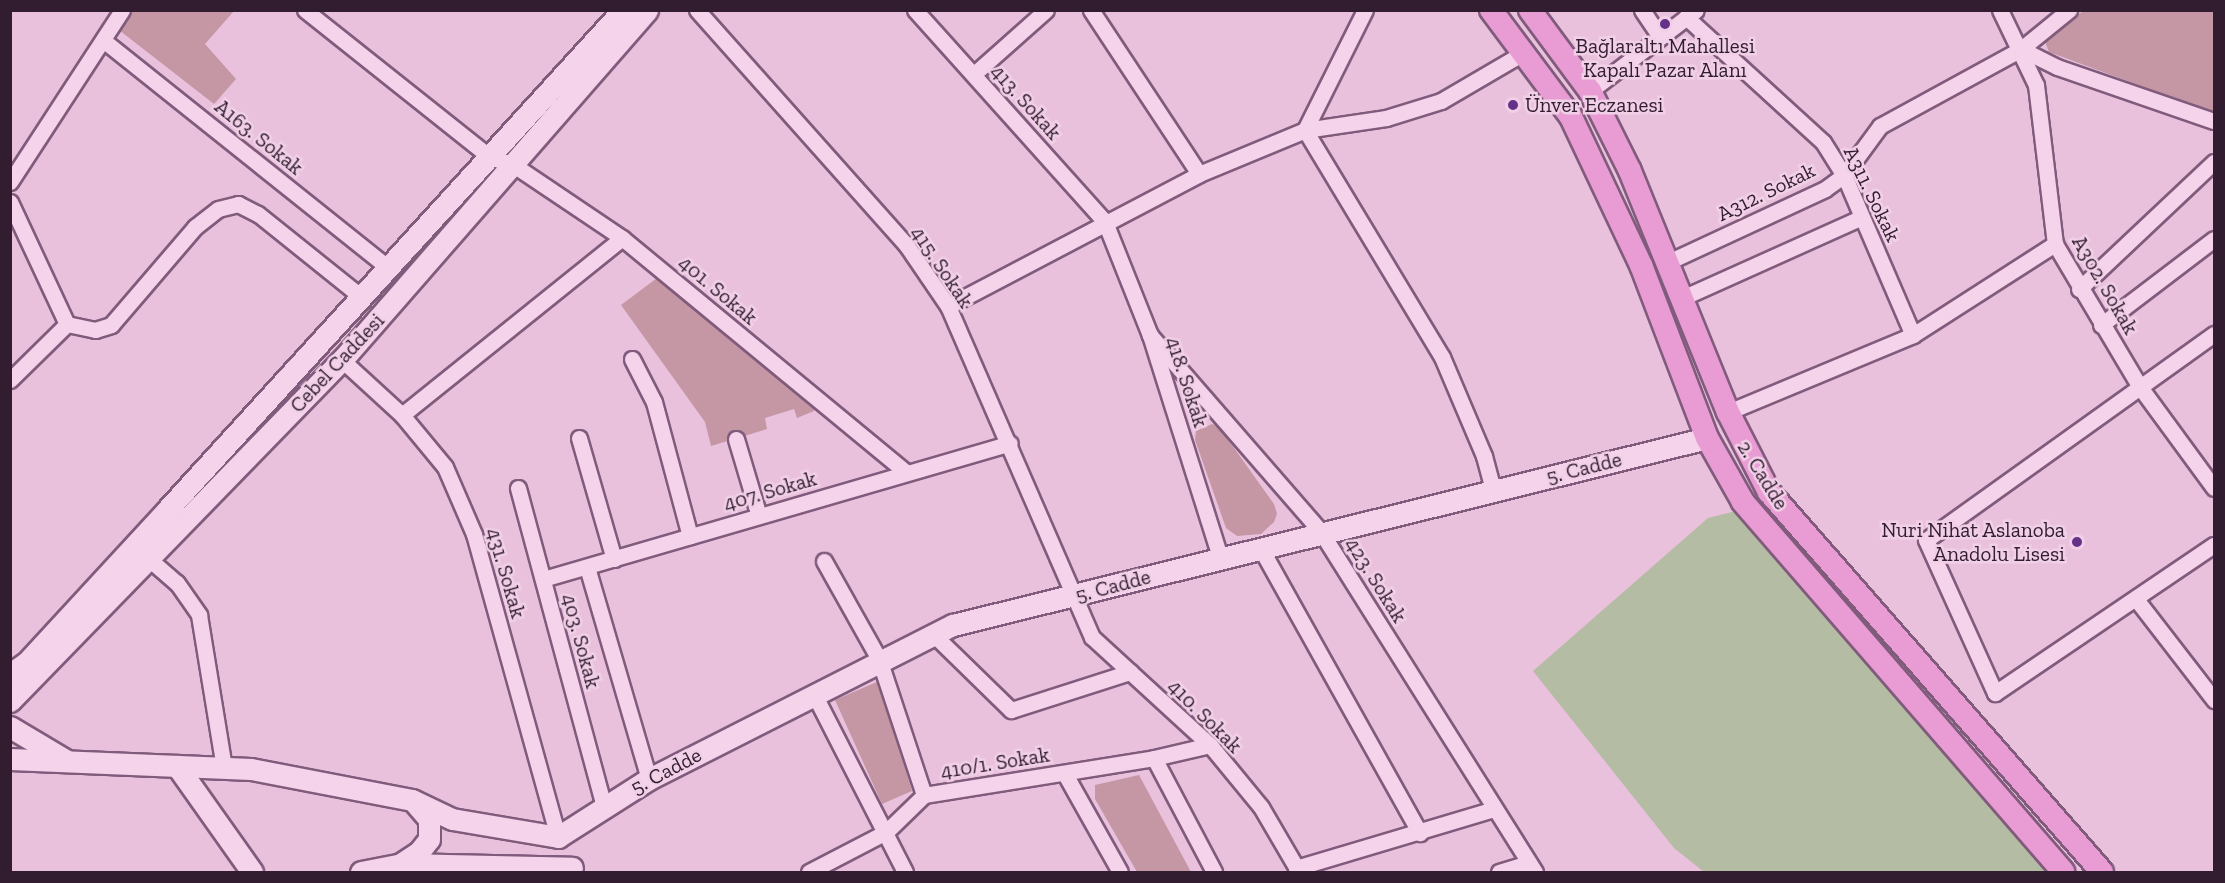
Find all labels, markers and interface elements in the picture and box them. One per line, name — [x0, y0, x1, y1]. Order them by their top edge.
marker: Bağlaraltı Mahallesi Kapalı Pazar Alanı — [1658, 17, 1672, 31]
place label: Bağlaraltı Mahallesi Kapalı Pazar Alanı — [1575, 33, 1755, 83]
street label: 413. Sokak — [986, 59, 1066, 145]
place label: Ünver Eczanesi — [1525, 92, 1664, 118]
street label: A163. Sokak — [210, 94, 308, 180]
marker: Ünver Eczanesi — [1506, 98, 1520, 112]
street label: A311. Sokak — [1838, 142, 1906, 246]
street label: A312. Sokak — [1713, 157, 1819, 227]
street label: 415. Sokak — [905, 221, 979, 313]
street label: A302. Sokak — [2067, 231, 2143, 339]
street label: 401. Sokak — [674, 250, 762, 330]
street label: Cebel Caddesi — [285, 308, 389, 418]
street label: 418. Sokak — [1161, 334, 1213, 430]
street label: 2. Cadde — [1732, 436, 1794, 514]
street label: 5. Cadde — [1544, 447, 1624, 489]
street label: 407. Sokak — [721, 466, 819, 516]
place label: Nuri Nihat Aslanoba Anadolu Lisesi — [1881, 517, 2065, 567]
street label: 431. Sokak — [481, 525, 531, 621]
street label: 423. Sokak — [1340, 533, 1412, 627]
marker: Nuri Nihat Aslanoba Anadolu Lisesi — [2070, 535, 2084, 549]
street label: 5. Cadde — [1073, 564, 1153, 608]
street label: 403. Sokak — [556, 591, 606, 691]
street label: 410. Sokak — [1163, 674, 1247, 758]
street label: 5. Cadde — [626, 742, 706, 800]
street label: 410/1. Sokak — [939, 742, 1051, 784]

